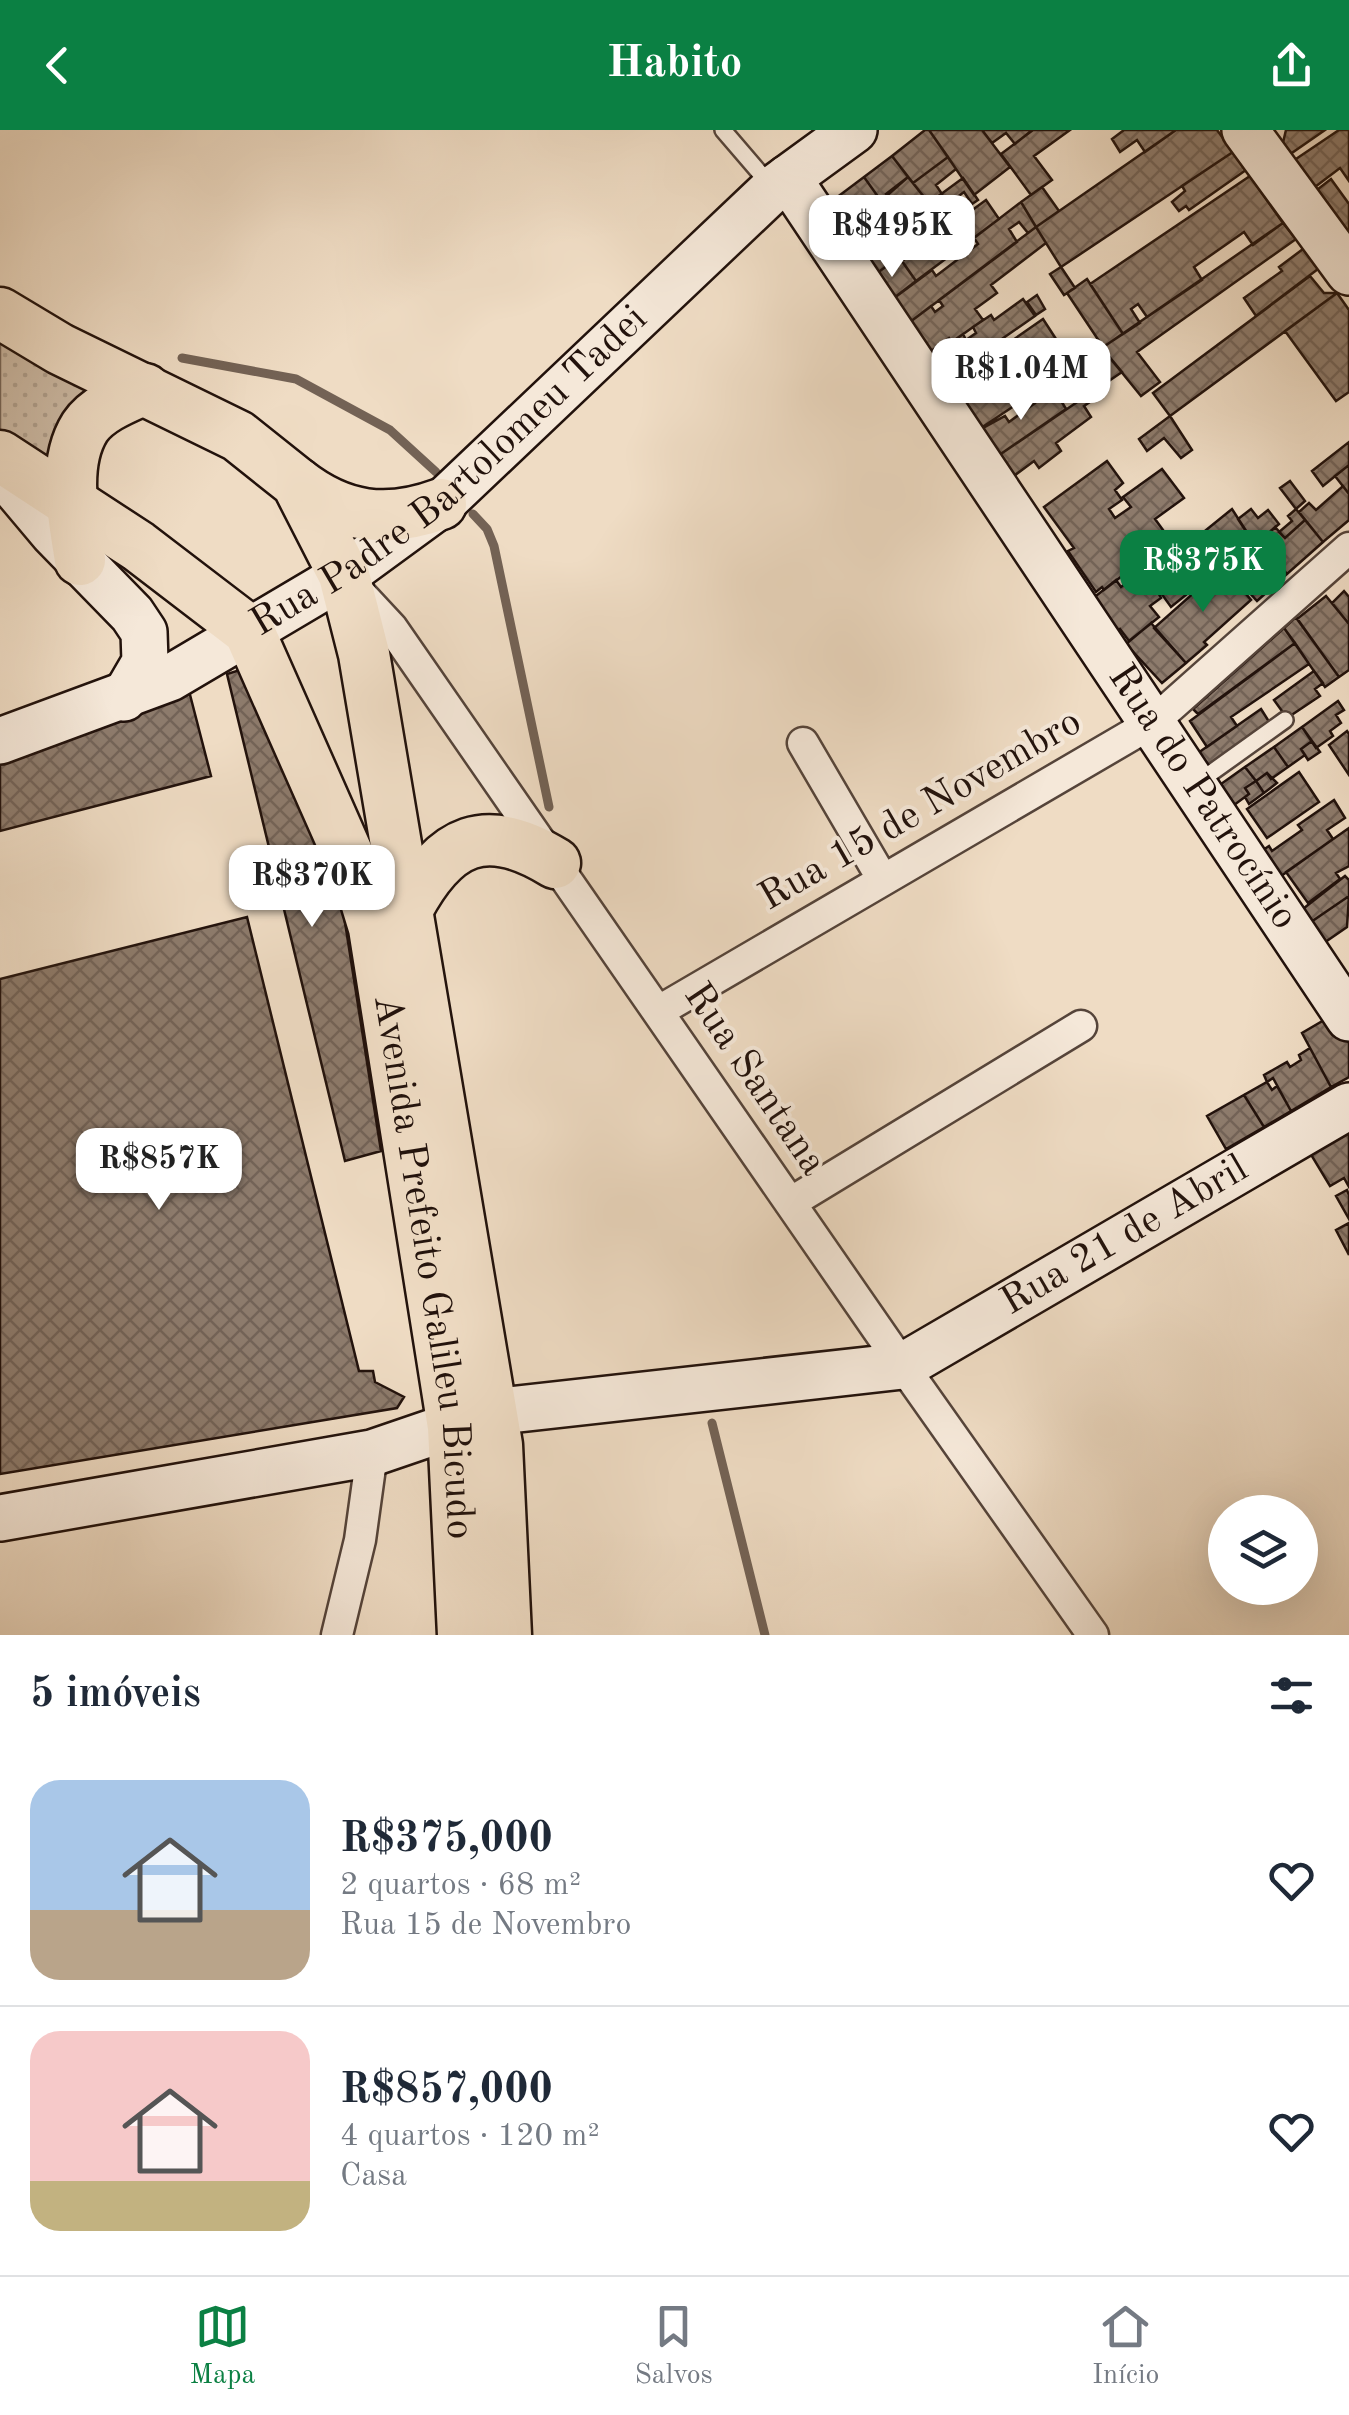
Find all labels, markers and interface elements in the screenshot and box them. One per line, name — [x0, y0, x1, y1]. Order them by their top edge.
icon: back — [30, 38, 85, 93]
icon: share — [1264, 38, 1319, 93]
text: Habito — [606, 42, 743, 87]
pin: R$495K — [811, 195, 973, 280]
text: R$495K — [831, 211, 953, 243]
street label: Rua Padre Bartolomeu Tadei — [245, 299, 655, 645]
pin: R$1.04M — [929, 338, 1113, 423]
text: R$1.04M — [953, 354, 1089, 386]
pin: R$375K — [1122, 530, 1284, 615]
text: R$375K — [1142, 546, 1264, 578]
street label: Rua do Patrocínio — [1099, 658, 1304, 937]
street label: Rua 15 de Novembro — [753, 703, 1089, 919]
pin: R$370K — [231, 845, 393, 930]
text: R$370K — [251, 861, 373, 893]
street label: Rua Santana — [675, 977, 833, 1184]
street label: Avenida Prefeito Galileu Bicudo — [365, 992, 478, 1540]
pin: R$857K — [78, 1128, 240, 1213]
text: R$857K — [98, 1144, 220, 1176]
street label: Rua 21 de Abril — [995, 1149, 1255, 1324]
map controls — [1208, 1495, 1318, 1605]
button: layers — [1208, 1495, 1318, 1605]
icon: filters — [1264, 1668, 1319, 1723]
text: 5 imóveis — [30, 1674, 201, 1716]
text: R$375,000 — [340, 1819, 553, 1861]
icon: home — [110, 1820, 230, 1940]
icon: heart — [1264, 1853, 1319, 1908]
text: 2 quartos · 68 m² — [340, 1870, 581, 1902]
text: Rua 15 de Novembro — [340, 1910, 631, 1942]
text: R$857,000 — [340, 2070, 553, 2112]
icon: home — [110, 2071, 230, 2191]
icon: heart — [1264, 2104, 1319, 2159]
text: 4 quartos · 120 m² — [340, 2121, 600, 2153]
text: Casa — [340, 2161, 407, 2193]
tab: Mapa — [190, 2299, 255, 2394]
tab: Salvos — [634, 2299, 713, 2394]
tab: Início — [1092, 2299, 1159, 2394]

